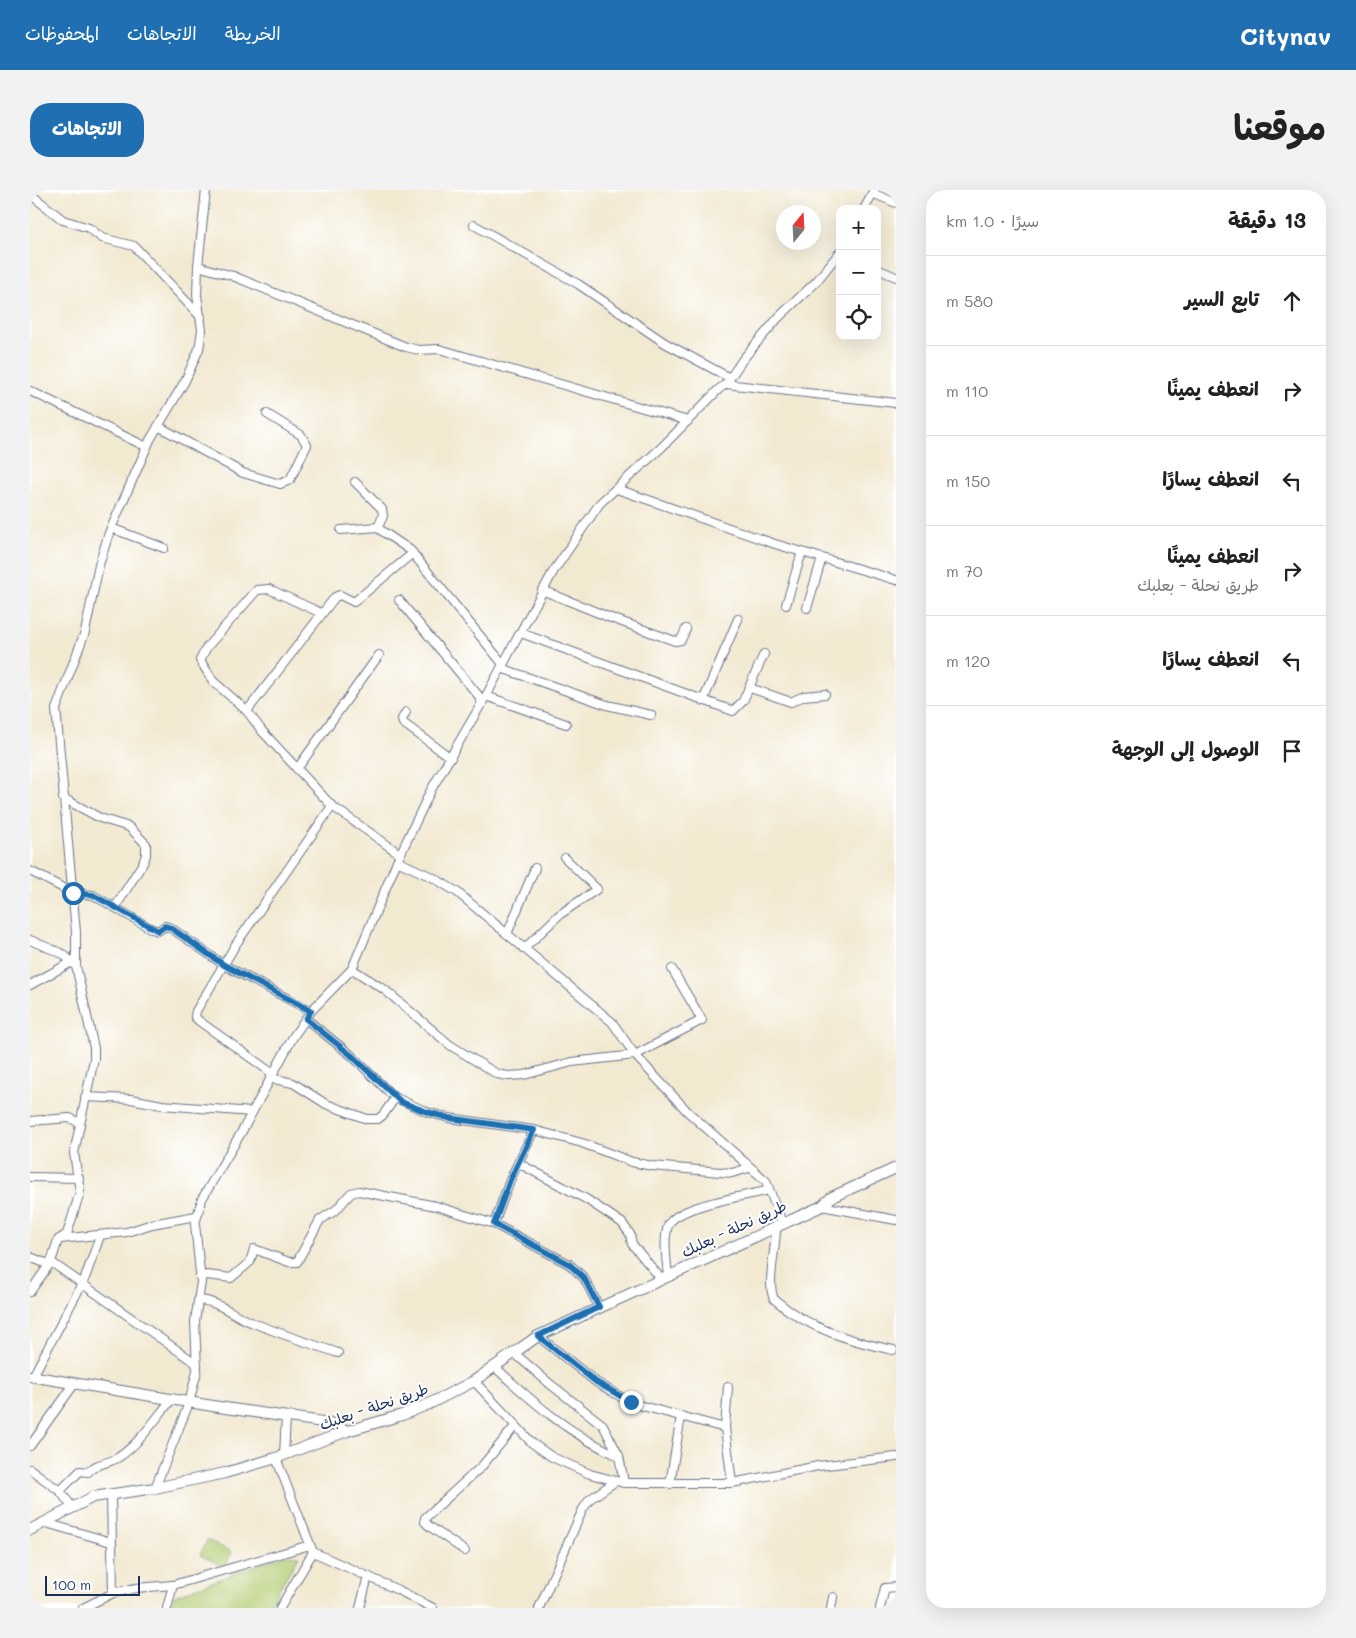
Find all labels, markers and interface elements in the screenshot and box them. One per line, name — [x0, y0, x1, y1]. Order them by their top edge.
text: Citynav — [1240, 20, 1331, 51]
text: المحفوظات — [25, 21, 99, 45]
text: الاتجاهات — [127, 21, 197, 45]
text: الخريطة — [225, 21, 281, 45]
button: الاتجاهات — [30, 103, 144, 157]
text: موقعنا — [1233, 103, 1326, 149]
north arrow — [776, 205, 821, 250]
map controls — [836, 205, 881, 340]
button: + — [836, 205, 881, 250]
text: 13 دقيقة — [1228, 206, 1306, 233]
text: سيرًا · 1.0 km — [946, 210, 1039, 231]
button: − — [836, 250, 881, 295]
text: تابع السير — [1184, 286, 1259, 311]
icon: ahead — [1278, 287, 1306, 315]
text: 580 m — [946, 290, 993, 311]
button: locate — [836, 295, 881, 340]
text: انعطف يمينًا — [1167, 376, 1259, 401]
icon: right — [1278, 377, 1306, 405]
text: 110 m — [946, 380, 988, 401]
text: انعطف يسارًا — [1162, 466, 1259, 491]
icon: left — [1278, 467, 1306, 495]
text: 150 m — [946, 470, 990, 491]
text: انعطف يمينًا — [1167, 543, 1259, 568]
icon: right — [1278, 557, 1306, 585]
text: 70 m — [946, 560, 983, 581]
text: طريق نحلة - بعلبك — [1137, 574, 1259, 595]
text: انعطف يسارًا — [1162, 646, 1259, 671]
icon: left — [1278, 647, 1306, 675]
text: 120 m — [946, 650, 990, 671]
text: الوصول إلى الوجهة — [1112, 736, 1259, 761]
icon: arrive — [1278, 737, 1306, 765]
route start — [62, 882, 85, 905]
street label: طريق نحلة - بعلبك — [678, 1195, 790, 1261]
street label: طريق نحلة - بعلبك — [316, 1378, 431, 1434]
route end — [620, 1391, 643, 1414]
scale bar — [45, 1573, 140, 1596]
text: 100 m — [52, 1575, 91, 1594]

